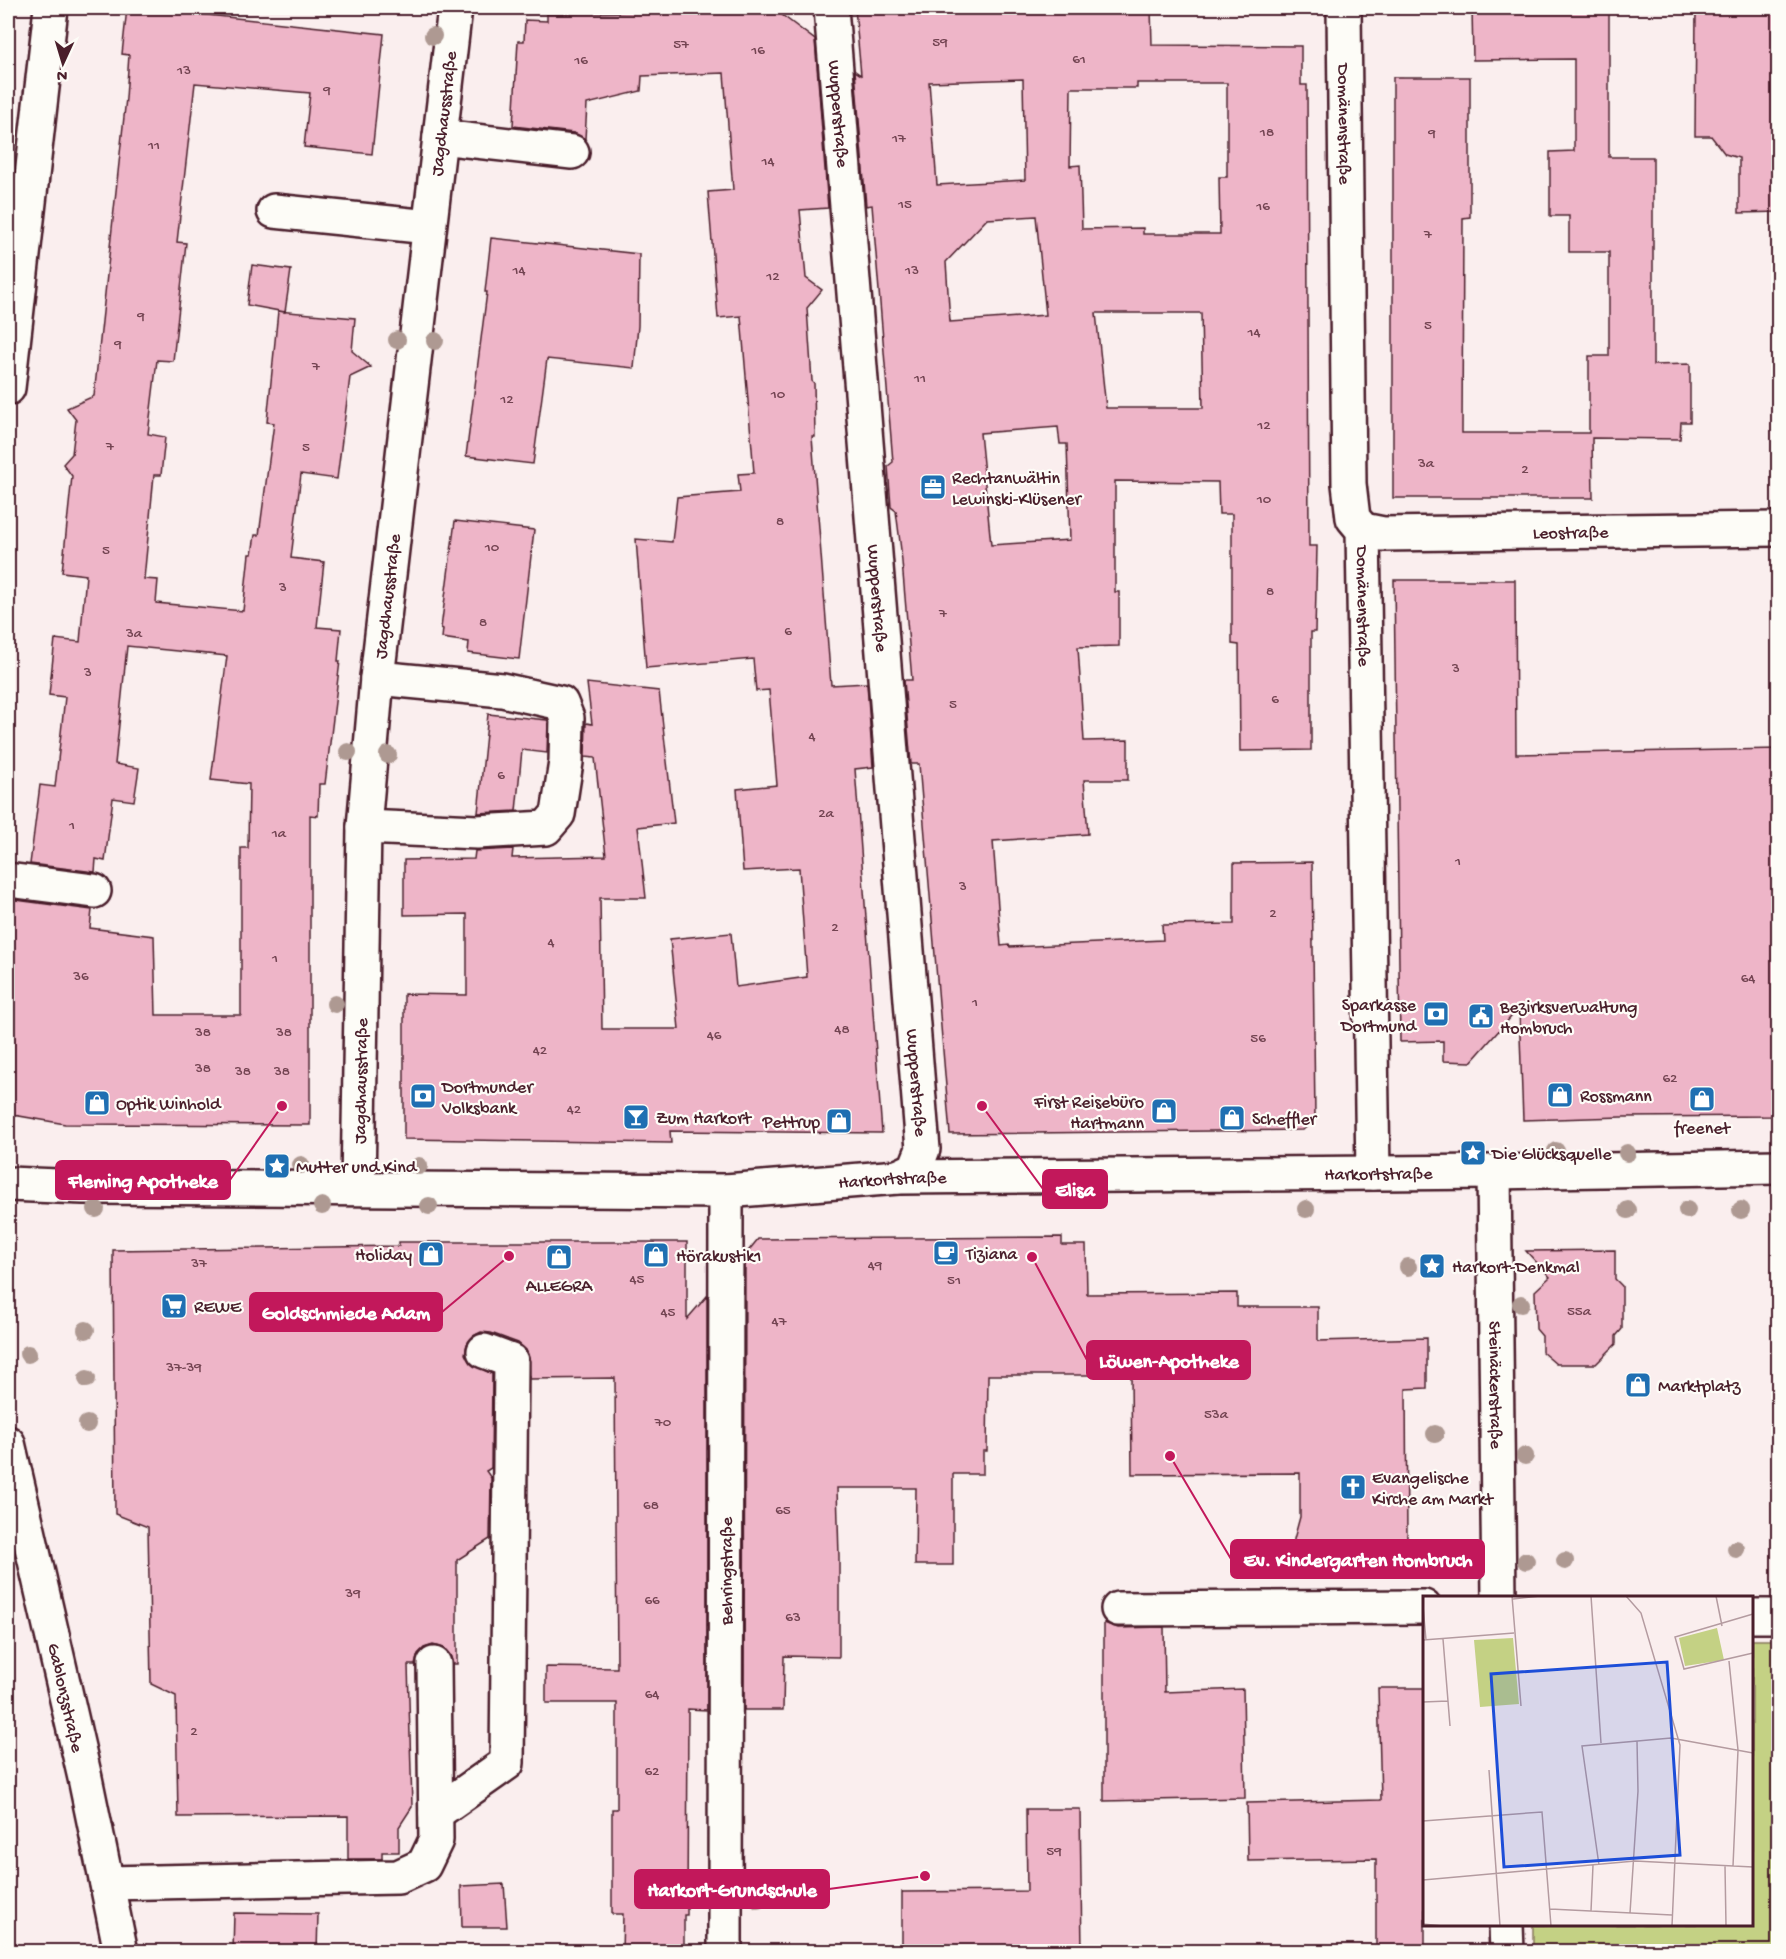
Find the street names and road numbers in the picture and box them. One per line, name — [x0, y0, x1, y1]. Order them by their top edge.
street label: Jagdhausstraße — [428, 49, 463, 177]
street label: Wupperstraße — [822, 59, 852, 169]
street label: Domänenstraße — [1332, 62, 1354, 185]
street label: Leostraße — [1533, 523, 1609, 545]
street label: Jagdhausstraße — [371, 532, 407, 660]
street label: Wupperstraße — [861, 544, 891, 654]
street label: Domänenstraße — [1350, 545, 1373, 667]
street label: Jagdhausstraße — [351, 1017, 374, 1144]
street label: Wupperstraße — [900, 1028, 930, 1138]
street label: Harkortstraße — [1324, 1165, 1433, 1186]
street label: Harkortstraße — [838, 1169, 947, 1195]
street label: Steinäckerstraße — [1483, 1321, 1505, 1450]
street label: Behringstraße — [717, 1516, 739, 1626]
street label: Gablonzstraße — [41, 1641, 87, 1755]

